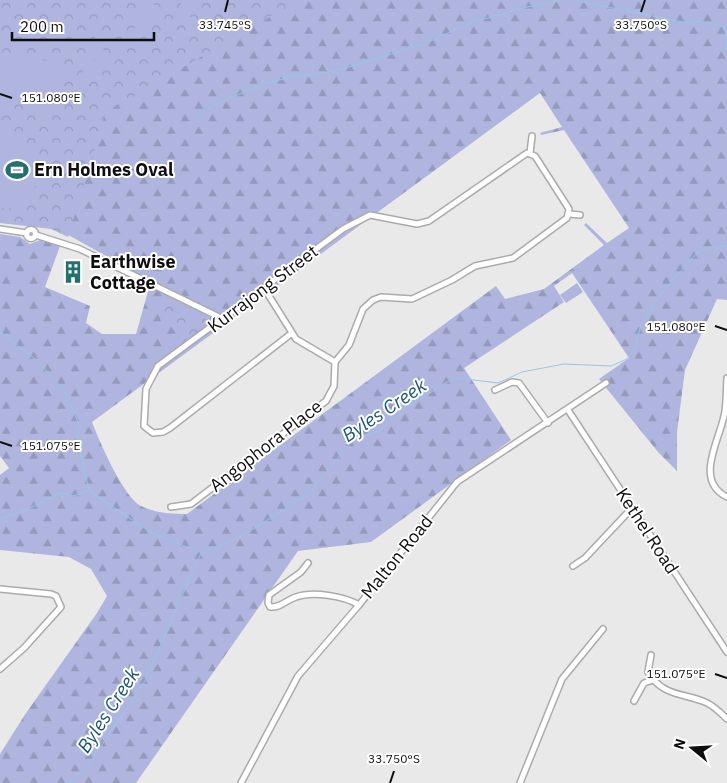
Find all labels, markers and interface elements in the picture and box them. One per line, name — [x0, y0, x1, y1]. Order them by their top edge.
scale bar — [12, 10, 155, 42]
text: 200 m — [20, 17, 64, 36]
text: 33.745°S — [199, 17, 251, 32]
text: 33.750°S — [615, 17, 667, 32]
text: 151.080°E — [21, 90, 81, 105]
sports icon: Ern Holmes Oval — [4, 157, 30, 183]
place label: Ern Holmes Oval — [34, 158, 174, 181]
street label: Kurrajong Street — [203, 240, 322, 338]
place label: Earthwise Cottage — [90, 250, 176, 294]
building icon: Earthwise Cottage — [60, 259, 86, 285]
text: 151.080°E — [646, 319, 706, 334]
water label: Byles Creek — [337, 372, 432, 447]
street label: Angophora Place — [205, 394, 327, 497]
text: 151.075°E — [21, 438, 81, 453]
street label: Kethel Road — [611, 483, 684, 578]
street label: Malton Road — [356, 510, 437, 603]
water label: Byles Creek — [72, 662, 145, 757]
text: 151.075°E — [646, 666, 706, 681]
north arrow — [667, 723, 717, 773]
text: N — [670, 736, 690, 752]
text: 33.750°S — [368, 751, 420, 766]

